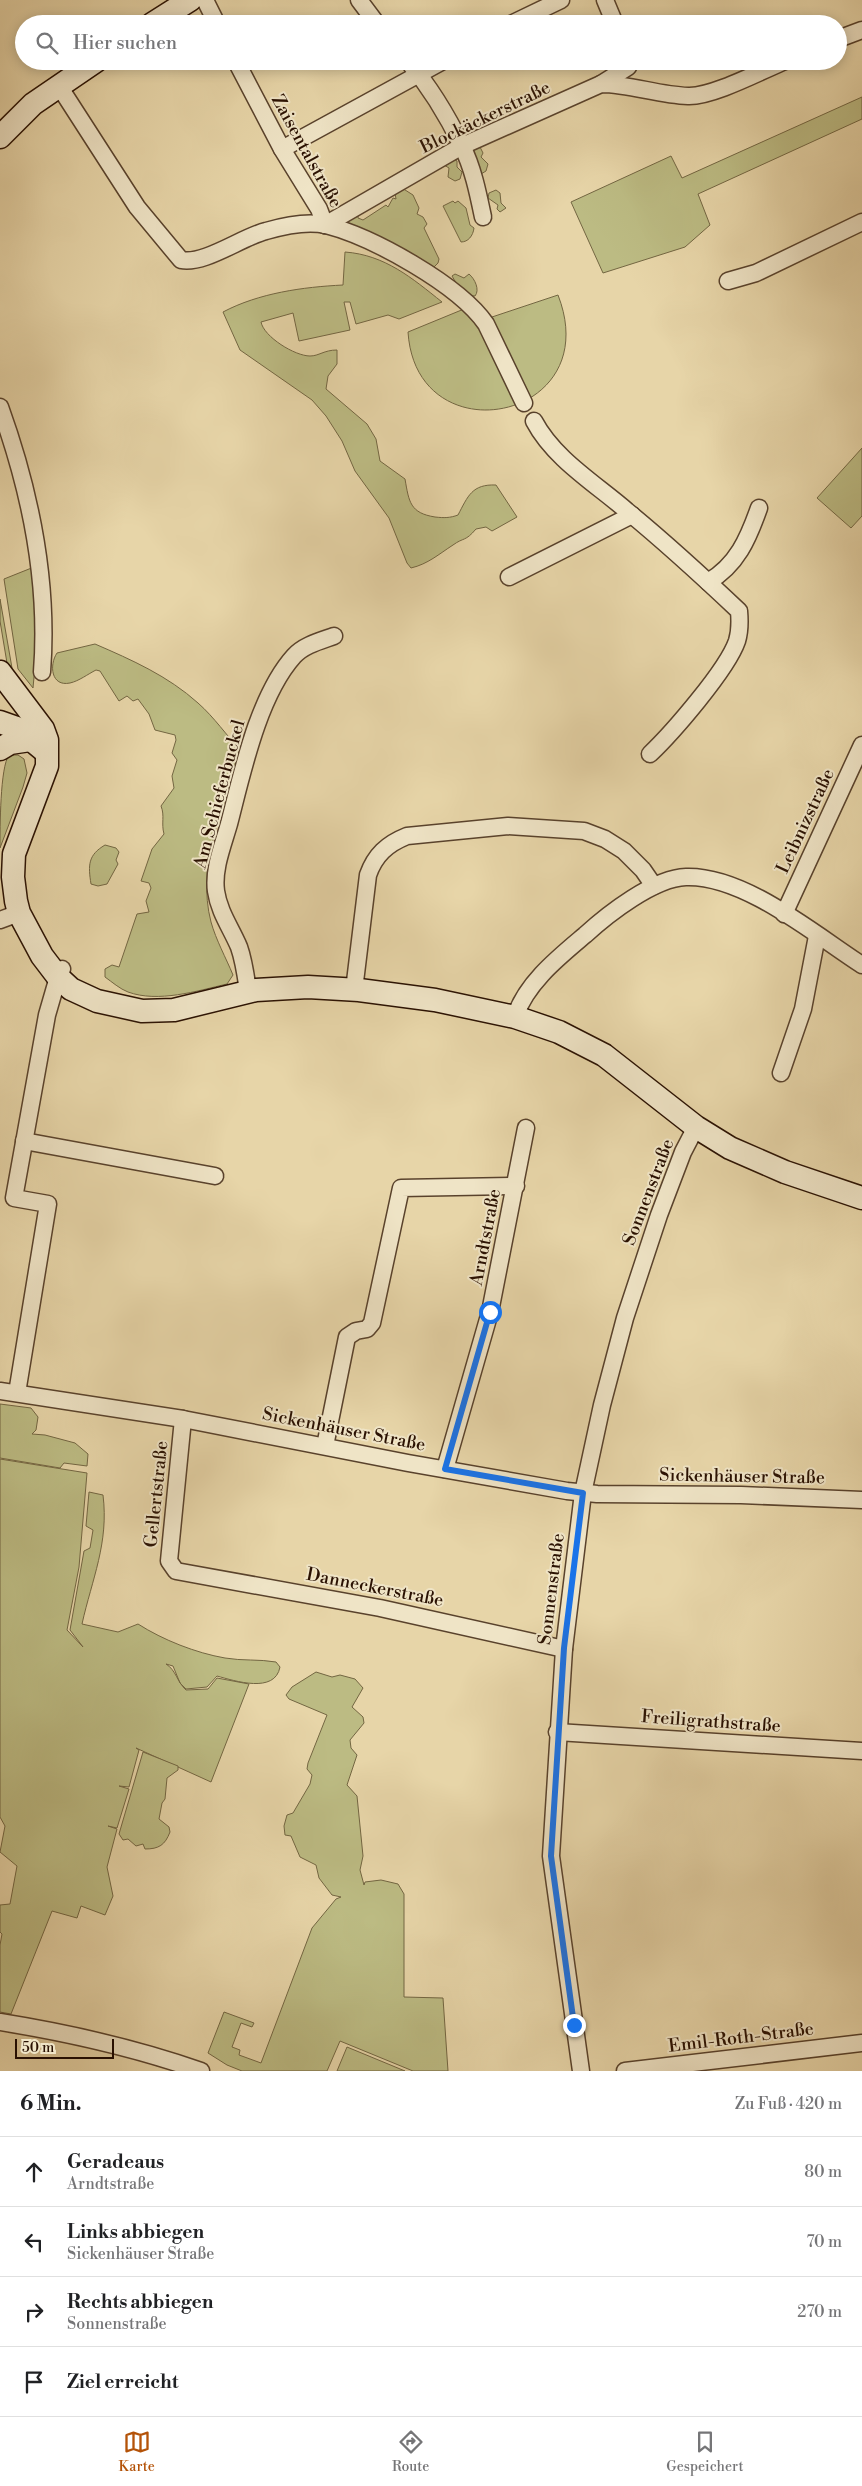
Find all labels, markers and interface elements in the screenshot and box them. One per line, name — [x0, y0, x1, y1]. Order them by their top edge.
search box — [15, 15, 847, 70]
icon: search — [33, 29, 61, 57]
text: Hier suchen — [73, 31, 177, 55]
street label: Blockäckerstraße — [416, 76, 554, 159]
street label: Zaisentalstraße — [266, 91, 347, 212]
street label: Am Schieferbuckel — [188, 717, 251, 872]
street label: Leibnizstraße — [771, 765, 840, 877]
street label: Sonnenstraße — [618, 1136, 679, 1249]
street label: Arndtstraße — [465, 1187, 506, 1288]
route start — [479, 1301, 502, 1324]
street label: Sickenhäuser Straße — [260, 1402, 427, 1457]
street label: Gellertstraße — [139, 1440, 174, 1549]
street label: Sickenhäuser Straße — [659, 1464, 825, 1489]
street label: Sonnenstraße — [533, 1532, 570, 1646]
street label: Danneckerstraße — [304, 1563, 445, 1612]
street label: Freiligrathstraße — [640, 1705, 782, 1738]
route end — [563, 2014, 586, 2037]
street label: Emil-Roth-Straße — [667, 2017, 815, 2058]
scale bar — [15, 2036, 114, 2059]
text: 50 m — [22, 2039, 54, 2057]
text: 6 Min. — [20, 2091, 81, 2117]
text: Zu Fuß · 420 m — [735, 2094, 842, 2114]
text: Geradeaus — [67, 2150, 164, 2174]
icon: ahead — [20, 2158, 48, 2186]
text: 80 m — [804, 2162, 842, 2182]
text: Arndtstraße — [67, 2174, 154, 2194]
text: Links abbiegen — [67, 2220, 204, 2244]
icon: left — [20, 2228, 48, 2256]
text: 70 m — [806, 2232, 842, 2252]
text: Sickenhäuser Straße — [67, 2244, 214, 2264]
text: Rechts abbiegen — [67, 2290, 213, 2314]
icon: right — [20, 2298, 48, 2326]
text: 270 m — [797, 2302, 842, 2322]
text: Sonnenstraße — [67, 2314, 167, 2334]
icon: arrive — [20, 2368, 48, 2396]
text: Ziel erreicht — [67, 2370, 178, 2394]
tab: Karte — [119, 2428, 155, 2476]
tab: Route — [392, 2428, 429, 2476]
tab: Gespeichert — [666, 2428, 743, 2476]

